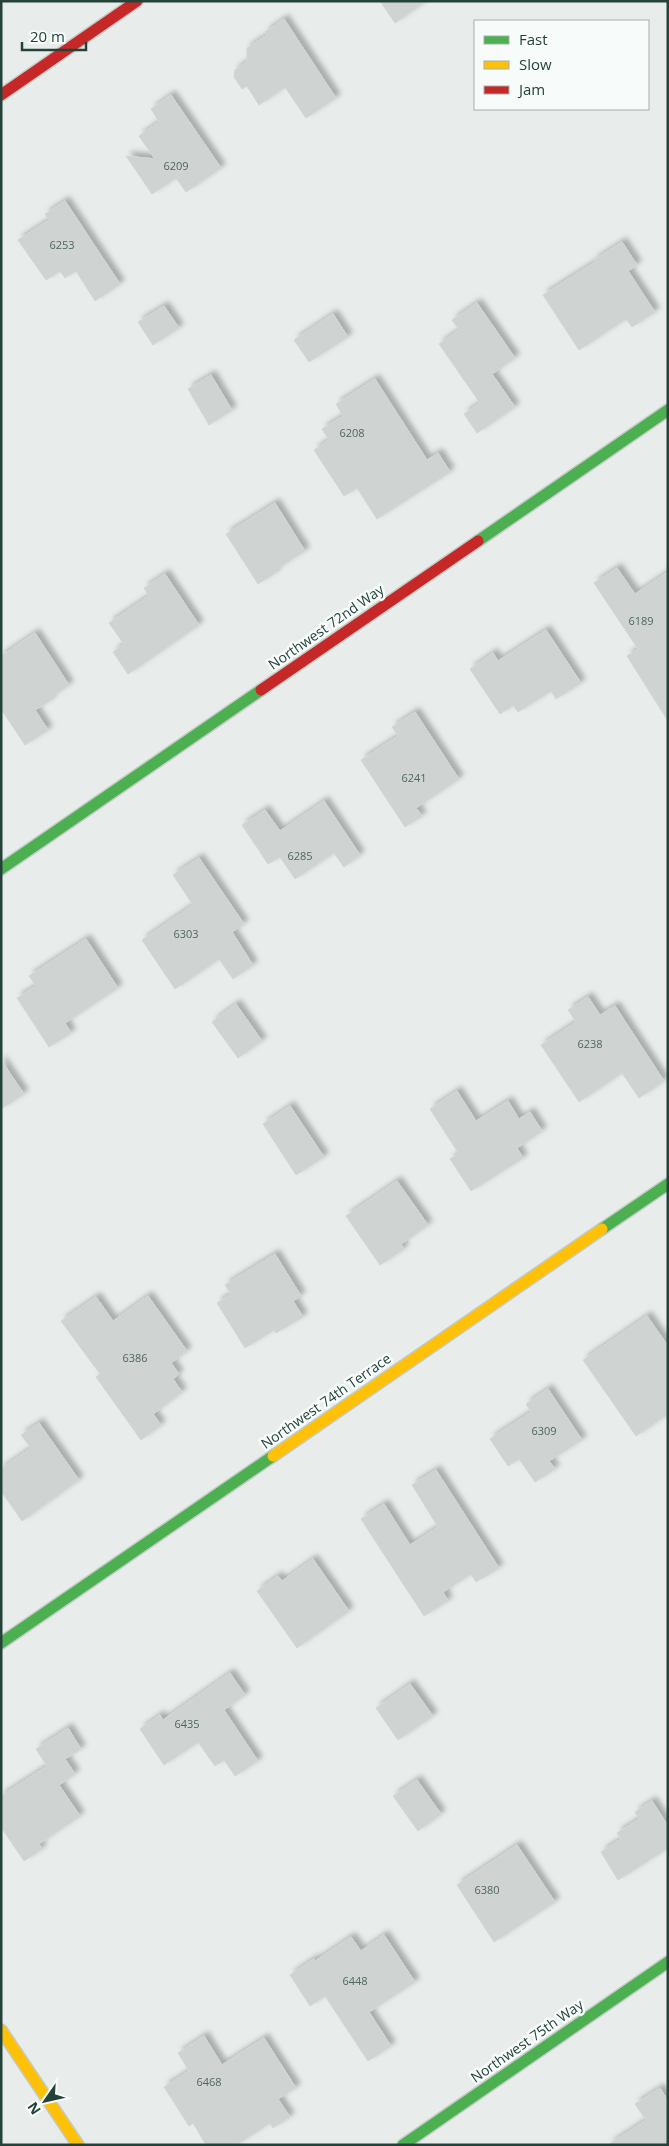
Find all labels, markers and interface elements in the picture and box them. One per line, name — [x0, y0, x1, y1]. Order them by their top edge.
scale bar — [22, 20, 86, 52]
legend — [474, 20, 649, 110]
text: 20 m — [30, 26, 65, 46]
text: Fast — [519, 29, 548, 49]
text: Slow — [519, 54, 552, 74]
text: Jam — [517, 79, 545, 99]
house number: 6209 — [163, 158, 189, 173]
house number: 6253 — [49, 237, 75, 252]
house number: 6208 — [339, 425, 365, 440]
street label: Northwest 72nd Way — [264, 579, 388, 674]
house number: 6189 — [628, 613, 654, 628]
house number: 6241 — [401, 770, 427, 785]
house number: 6285 — [287, 848, 313, 863]
house number: 6303 — [173, 926, 199, 941]
house number: 6238 — [577, 1036, 603, 1051]
street label: Northwest 74th Terrace — [257, 1348, 395, 1453]
house number: 6386 — [122, 1350, 148, 1365]
house number: 6309 — [531, 1423, 557, 1438]
house number: 6435 — [174, 1716, 200, 1731]
house number: 6380 — [474, 1882, 500, 1897]
house number: 6448 — [342, 1973, 368, 1988]
street label: Northwest 75th Way — [467, 1994, 588, 2087]
house number: 6468 — [196, 2074, 222, 2089]
north arrow — [20, 2076, 70, 2126]
text: N — [23, 2099, 45, 2119]

